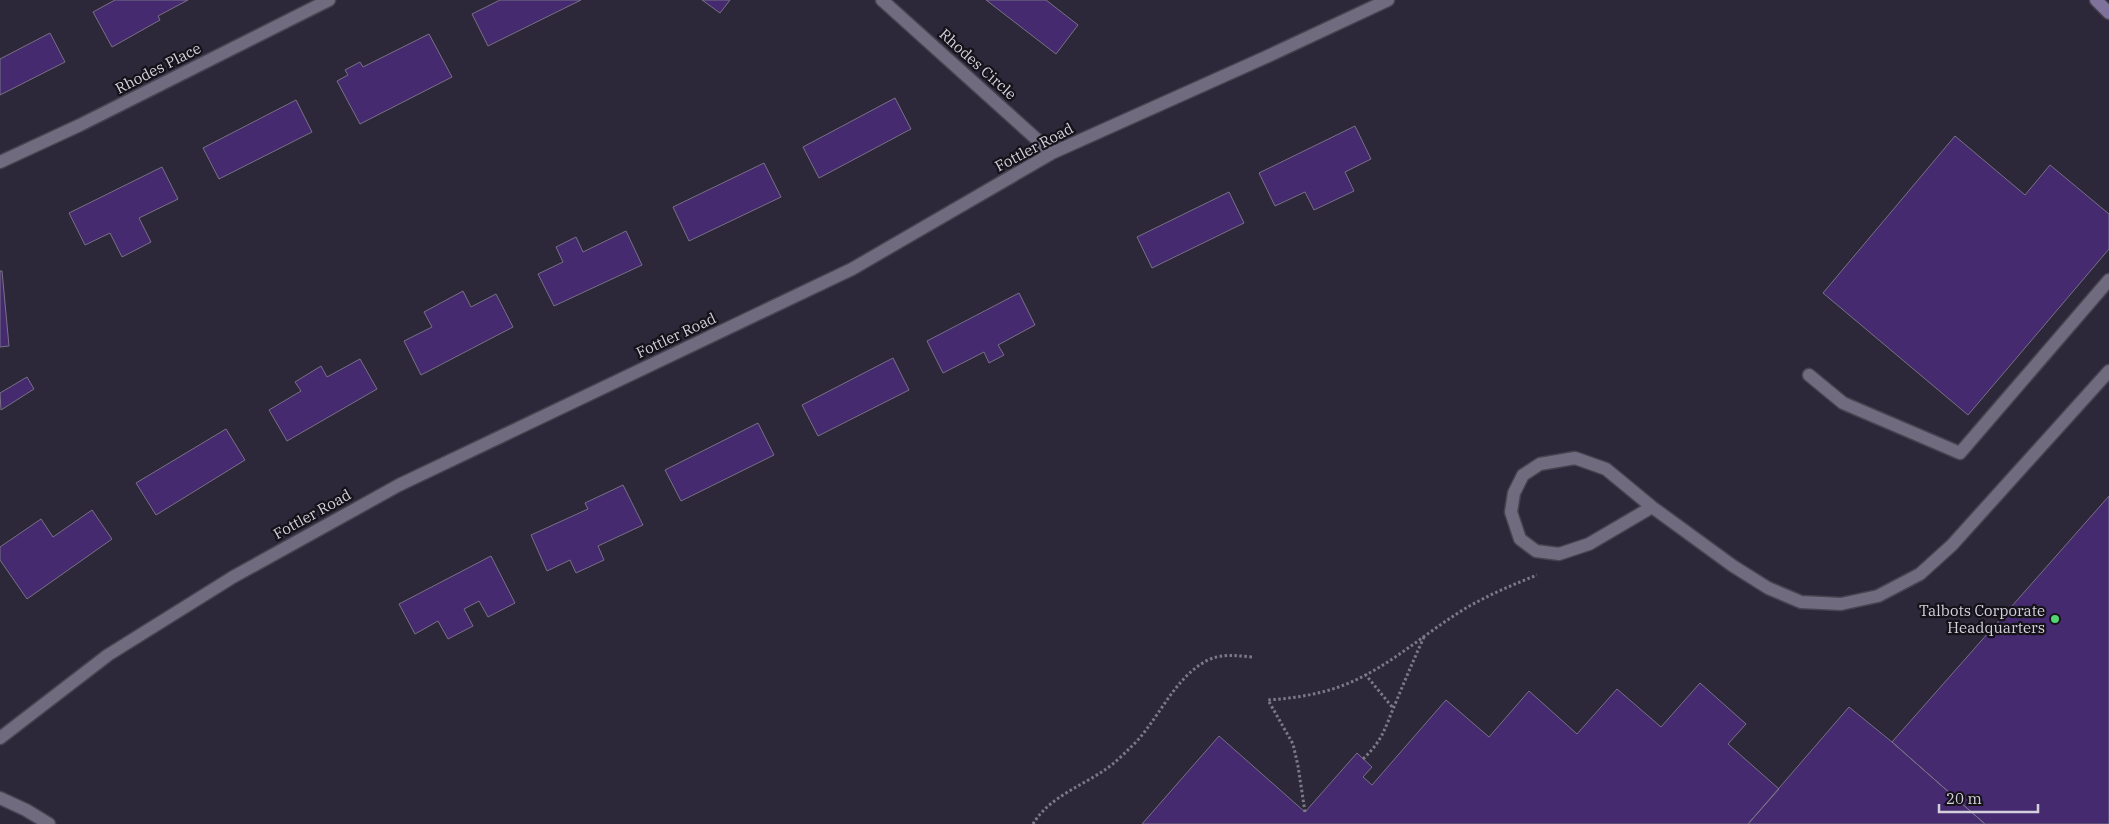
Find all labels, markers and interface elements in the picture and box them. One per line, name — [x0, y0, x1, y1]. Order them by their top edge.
street label: Rhodes Circle — [935, 24, 1021, 104]
street label: Rhodes Place — [112, 38, 204, 98]
street label: Fottler Road — [992, 118, 1076, 176]
street label: Fottler Road — [633, 308, 719, 362]
street label: Fottler Road — [270, 485, 354, 543]
place label: Talbots Corporate Headquarters — [1919, 601, 2045, 637]
marker: Talbots Corporate Headquarters — [2049, 613, 2061, 625]
scale bar — [1939, 782, 2038, 814]
text: 20 m — [1946, 789, 1982, 808]

